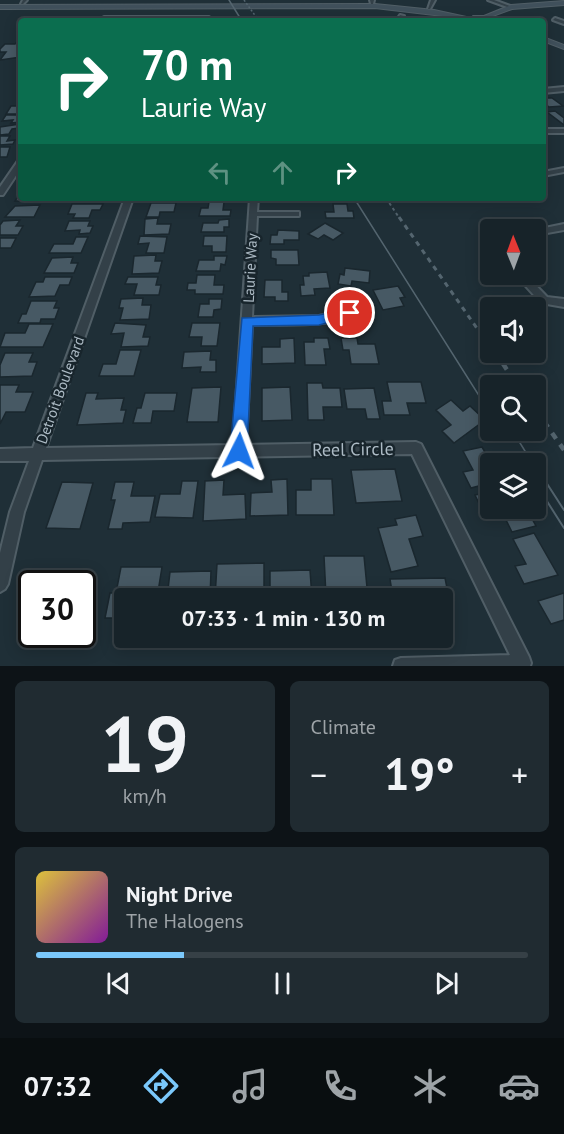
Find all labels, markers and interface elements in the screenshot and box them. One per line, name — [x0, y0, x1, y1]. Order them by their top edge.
text: 70 m — [141, 37, 233, 92]
icon: right — [42, 42, 120, 120]
text: Laurie Way — [141, 90, 266, 124]
icon: left — [203, 156, 236, 189]
icon: ahead — [266, 156, 299, 189]
icon: right — [329, 156, 362, 189]
north arrow — [480, 219, 546, 285]
map controls — [480, 219, 546, 519]
street label: Laurie Way — [239, 233, 261, 303]
pin — [324, 287, 375, 338]
icon: arrive — [333, 296, 366, 329]
button: sound — [480, 297, 546, 363]
street label: Detroit Boulevard — [32, 334, 88, 446]
button: search — [480, 375, 546, 441]
position arrow — [207, 419, 271, 483]
street label: Reel Circle — [312, 437, 394, 461]
button: layers — [480, 453, 546, 519]
speed limit sign: 30 — [18, 570, 96, 648]
text: 07:33 · 1 min · 130 m — [182, 604, 385, 632]
text: 19 — [101, 693, 189, 794]
text: Climate — [311, 714, 376, 740]
text: 19° — [384, 744, 455, 802]
text: − — [311, 753, 327, 796]
text: + — [511, 753, 528, 796]
text: km/h — [123, 783, 167, 809]
text: Night Drive — [126, 880, 233, 908]
text: The Halogens — [126, 908, 244, 934]
icon: previous — [102, 967, 135, 1000]
icon: pause — [266, 967, 299, 1000]
icon: next — [430, 967, 463, 1000]
icon: directions — [140, 1065, 182, 1107]
icon: music — [229, 1065, 271, 1107]
icon: phone — [319, 1065, 361, 1107]
icon: climate — [409, 1065, 451, 1107]
icon: car — [498, 1065, 540, 1107]
text: 07:32 — [24, 1069, 92, 1103]

